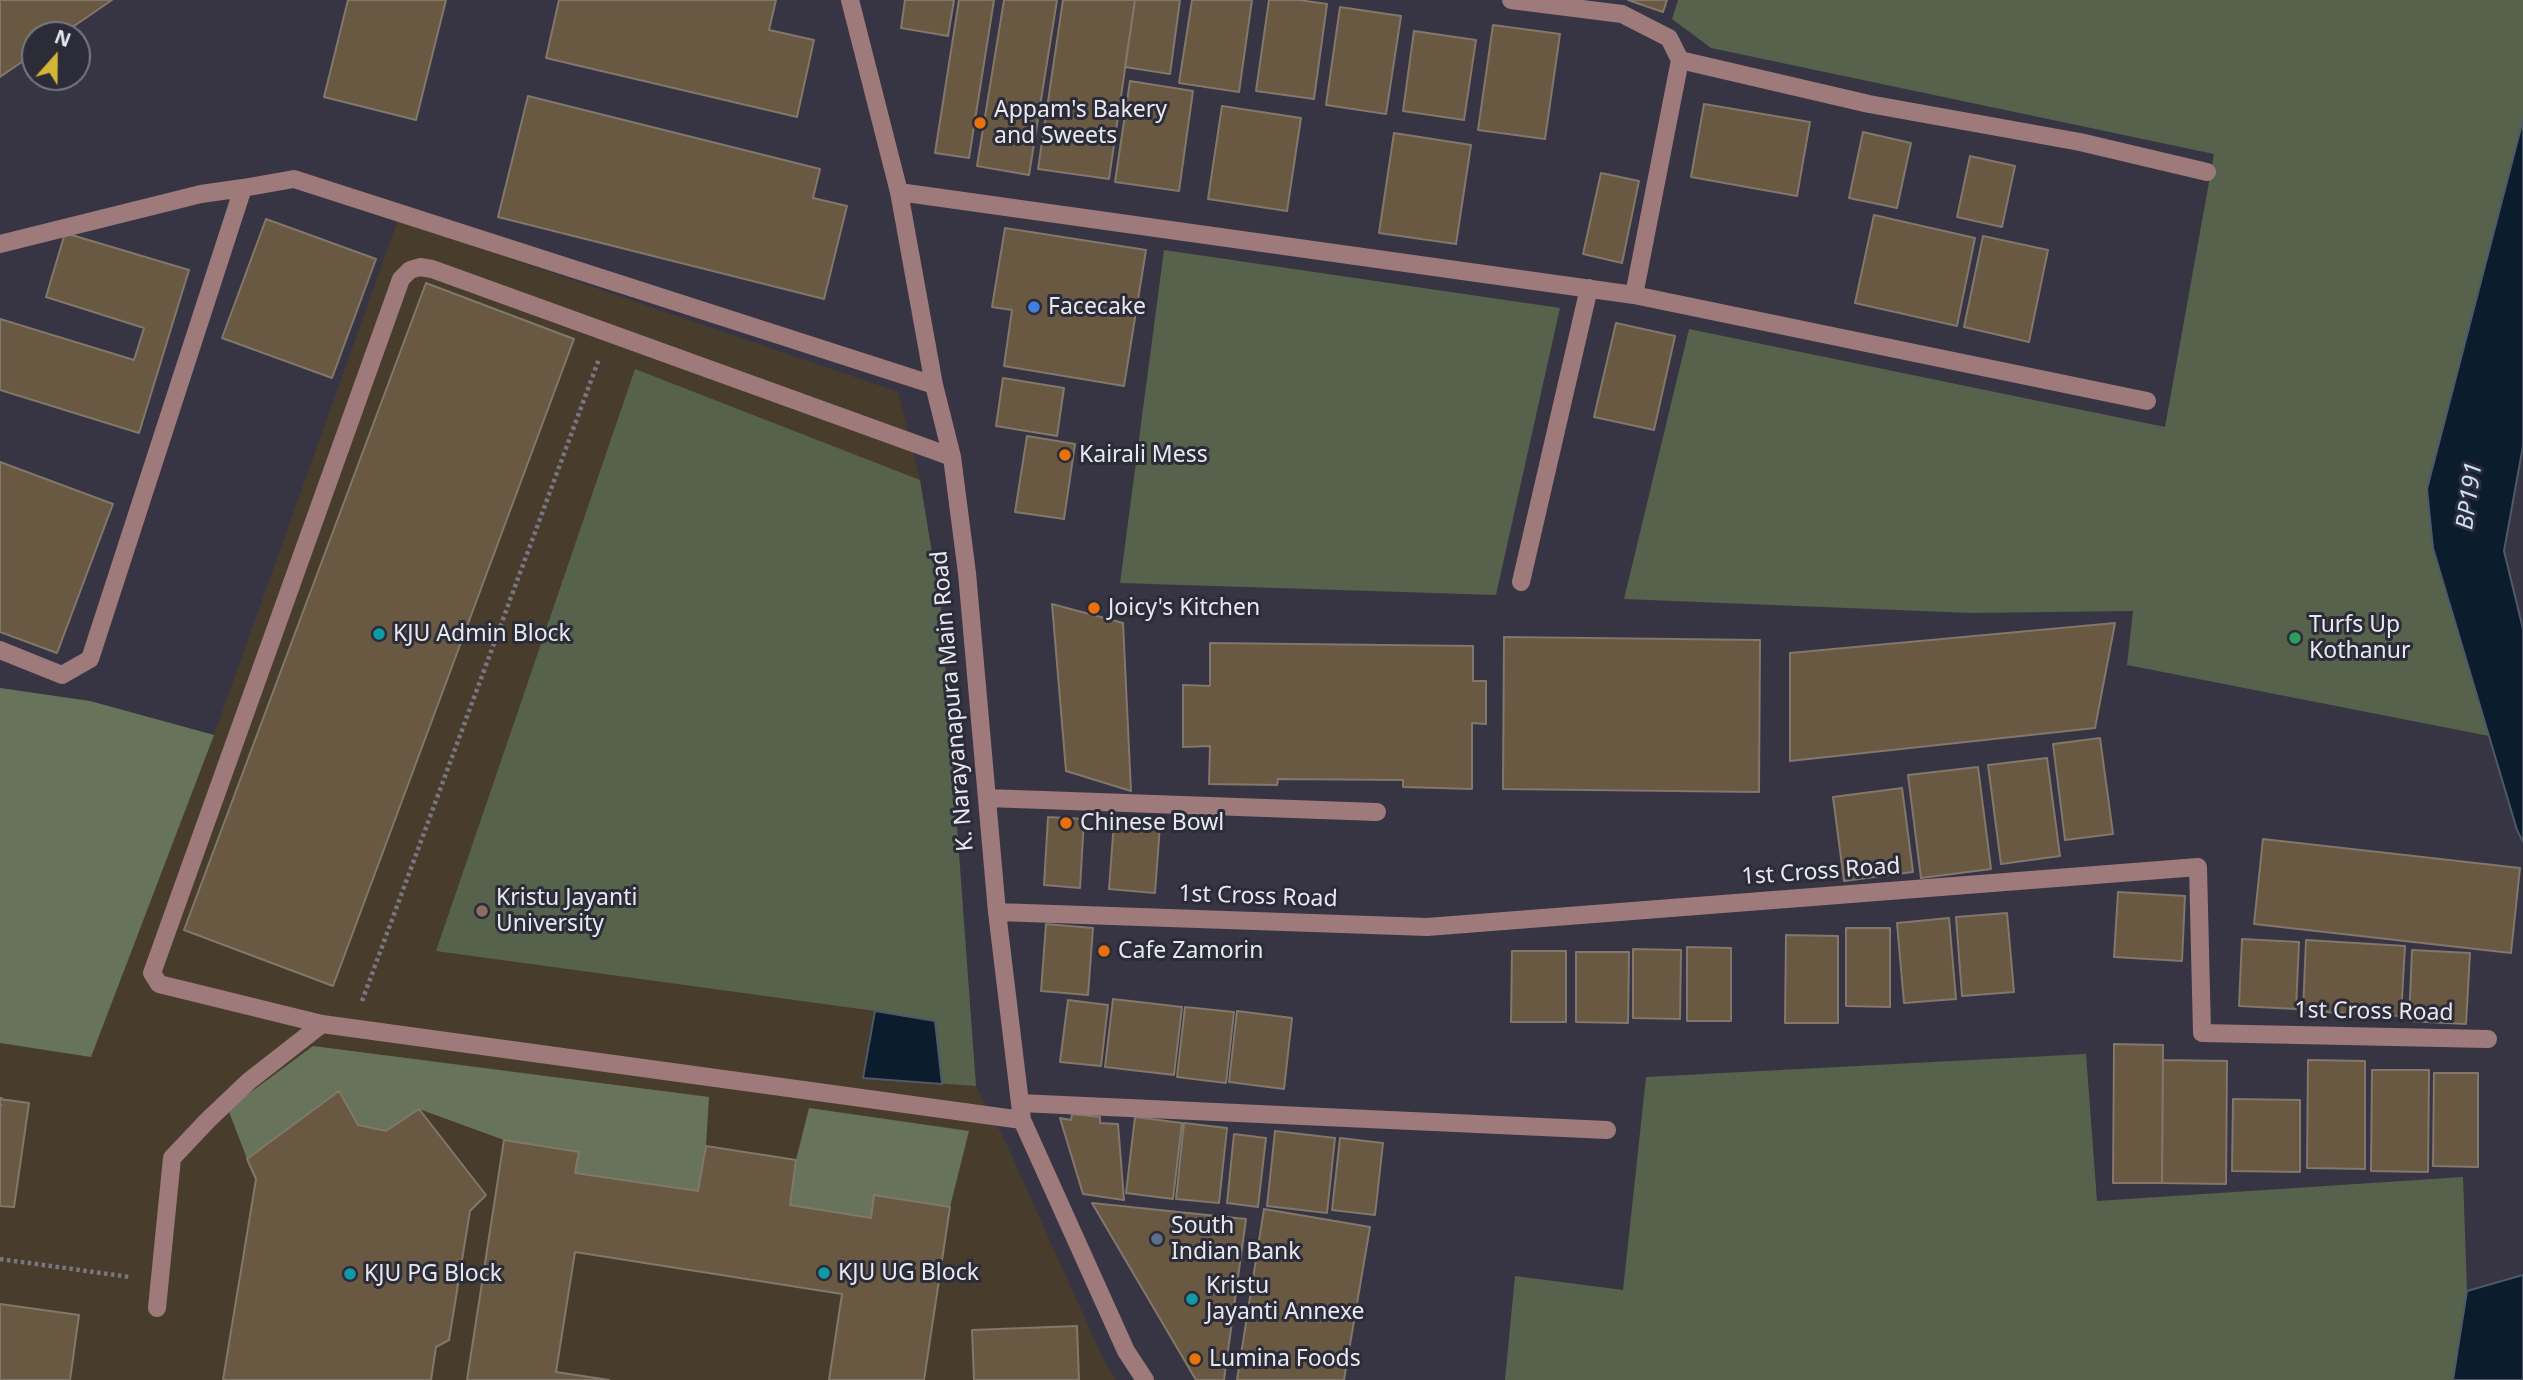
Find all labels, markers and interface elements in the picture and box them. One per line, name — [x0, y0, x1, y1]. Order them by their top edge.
north arrow — [21, 21, 91, 91]
text: N — [51, 23, 75, 53]
place label: Appam's Bakery and Sweets — [994, 96, 1167, 150]
marker: Appam's Bakery and Sweets — [972, 115, 988, 131]
place label: Facecake — [1048, 293, 1146, 321]
marker: Facecake — [1026, 299, 1042, 315]
place label: Kairali Mess — [1079, 441, 1208, 469]
marker: Kairali Mess — [1057, 447, 1073, 463]
water label: BP191 — [2451, 460, 2489, 532]
street label: K. Narayanapura Main Road — [926, 549, 980, 853]
place label: Joicy's Kitchen — [1108, 594, 1260, 622]
marker: Joicy's Kitchen — [1086, 600, 1102, 616]
place label: Turfs Up Kothanur — [2309, 611, 2410, 665]
place label: KJU Admin Block — [393, 620, 571, 648]
marker: KJU Admin Block — [371, 626, 387, 642]
marker: Turfs Up Kothanur — [2287, 630, 2303, 646]
place label: Chinese Bowl — [1080, 809, 1224, 837]
marker: Chinese Bowl — [1058, 815, 1074, 831]
street label: 1st Cross Road — [1741, 853, 1901, 891]
street label: 1st Cross Road — [1178, 880, 1338, 914]
place label: Kristu Jayanti University — [496, 884, 637, 938]
marker: Kristu Jayanti University — [474, 903, 490, 919]
place label: Cafe Zamorin — [1118, 937, 1263, 965]
marker: Cafe Zamorin — [1096, 943, 1112, 959]
street label: 1st Cross Road — [2294, 997, 2454, 1027]
place label: South Indian Bank — [1171, 1212, 1301, 1266]
marker: South Indian Bank — [1149, 1231, 1165, 1247]
place label: KJU UG Block — [838, 1259, 979, 1287]
place label: KJU PG Block — [364, 1260, 502, 1288]
marker: KJU UG Block — [816, 1265, 832, 1281]
marker: KJU PG Block — [342, 1266, 358, 1282]
place label: Kristu Jayanti Annexe — [1206, 1272, 1365, 1326]
marker: Kristu Jayanti Annexe — [1184, 1291, 1200, 1307]
place label: Lumina Foods — [1209, 1345, 1361, 1373]
marker: Lumina Foods — [1187, 1351, 1203, 1367]

